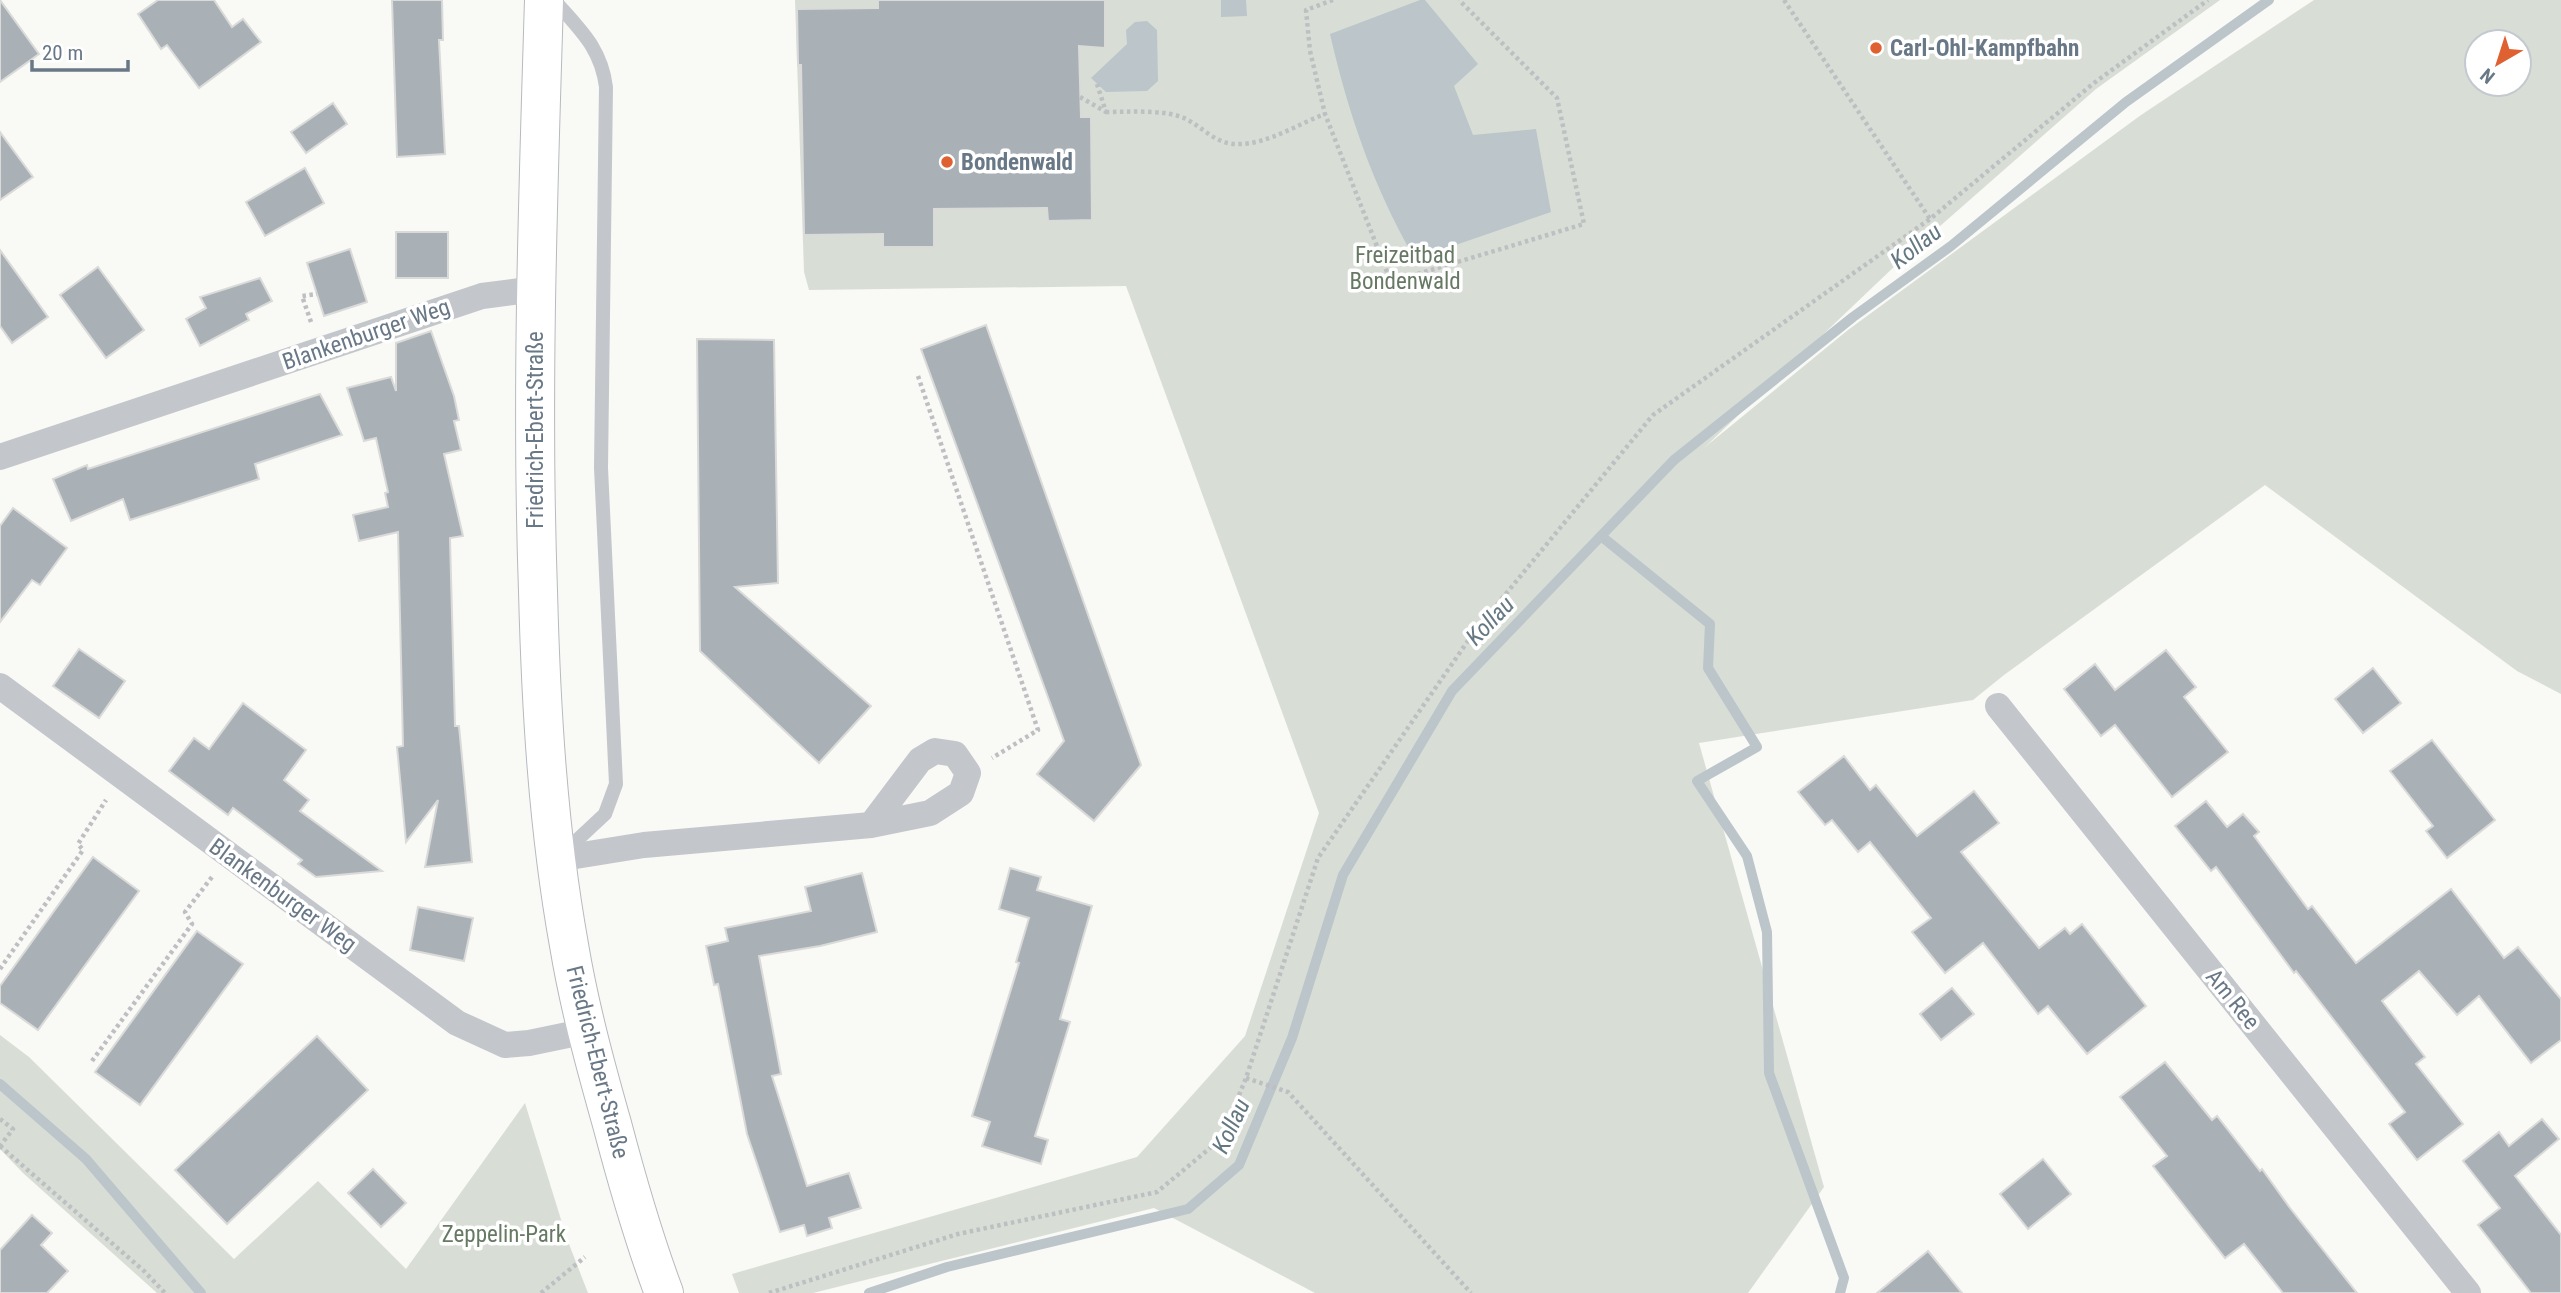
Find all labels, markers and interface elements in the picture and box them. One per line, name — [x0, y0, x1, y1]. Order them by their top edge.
scale bar — [32, 28, 128, 72]
north arrow — [2463, 28, 2533, 98]
place label: Carl-Ohl-Kampfbahn — [1890, 35, 2079, 62]
marker: Carl-Ohl-Kampfbahn — [1868, 40, 1884, 56]
text: 20 m — [42, 41, 83, 65]
text: N — [2476, 63, 2499, 88]
place label: Bondenwald — [961, 149, 1073, 176]
marker: Bondenwald — [939, 154, 955, 170]
water label: Kollau — [1885, 217, 1947, 275]
park label: Freizeitbad Bondenwald — [1349, 242, 1461, 295]
street label: Blankenburger Weg — [279, 293, 453, 376]
street label: Friedrich-Ebert-Straße — [522, 331, 549, 529]
water label: Kollau — [1460, 591, 1520, 651]
street label: Blankenburger Weg — [204, 833, 361, 958]
street label: Friedrich-Ebert-Straße — [561, 963, 635, 1161]
street label: Am Ree — [2200, 964, 2265, 1035]
water label: Kollau — [1206, 1094, 1256, 1158]
park label: Zeppelin-Park — [442, 1221, 567, 1248]

